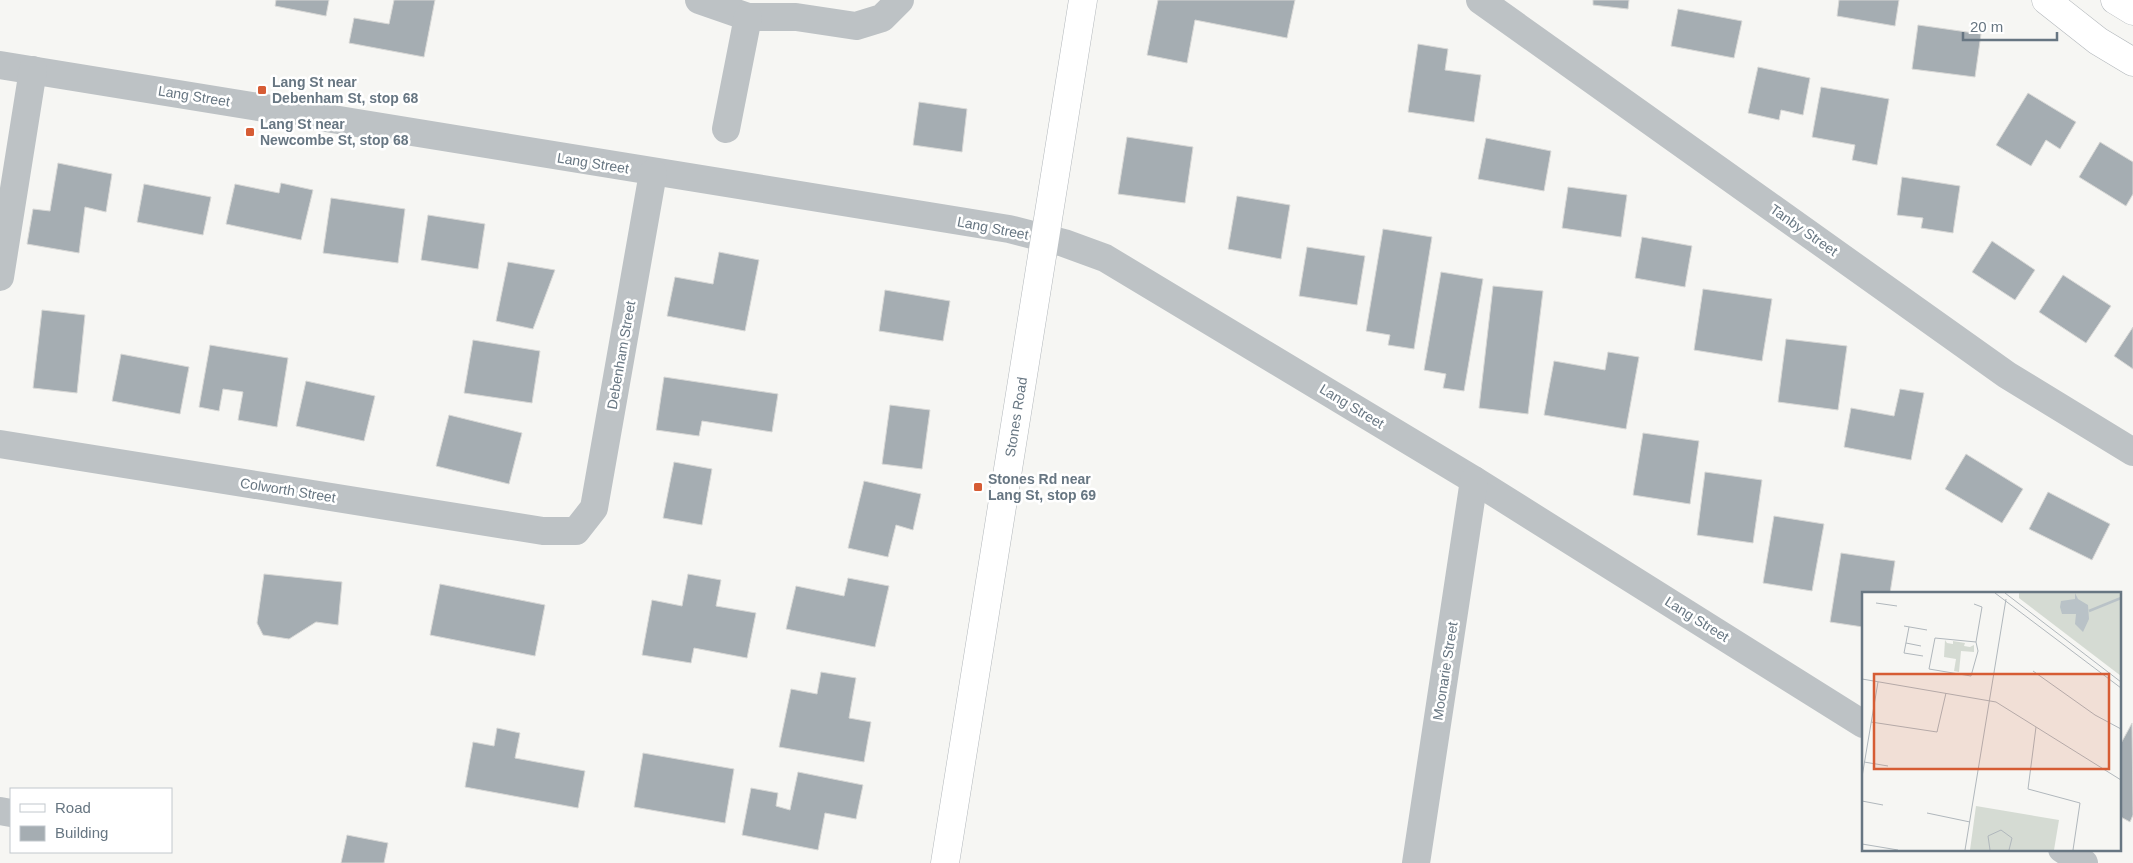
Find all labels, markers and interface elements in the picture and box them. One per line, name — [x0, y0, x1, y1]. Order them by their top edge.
scale bar — [1963, 10, 2057, 42]
text: 20 m — [1970, 18, 2003, 35]
place label: Lang St near Debenham St, stop 68 — [272, 74, 418, 106]
street label: Lang Street — [157, 82, 231, 110]
marker: Lang St near Debenham St, stop 68 — [256, 84, 268, 96]
place label: Lang St near Newcombe St, stop 68 — [260, 116, 409, 148]
marker: Lang St near Newcombe St, stop 68 — [244, 126, 256, 138]
street label: Lang Street — [556, 149, 630, 177]
street label: Tanby Street — [1767, 201, 1841, 259]
street label: Lang Street — [956, 213, 1030, 243]
street label: Debenham Street — [604, 299, 638, 410]
street label: Stones Road — [1002, 376, 1030, 458]
street label: Lang Street — [1317, 381, 1387, 432]
place label: Stones Rd near Lang St, stop 69 — [988, 471, 1096, 503]
street label: Colworth Street — [239, 475, 337, 505]
marker: Stones Rd near Lang St, stop 69 — [972, 481, 984, 493]
inset map — [1862, 592, 2120, 850]
street label: Lang Street — [1662, 593, 1732, 645]
street label: Moonarie Street — [1429, 620, 1461, 721]
legend — [10, 788, 172, 853]
text: Road — [55, 799, 91, 816]
text: Building — [55, 824, 108, 841]

